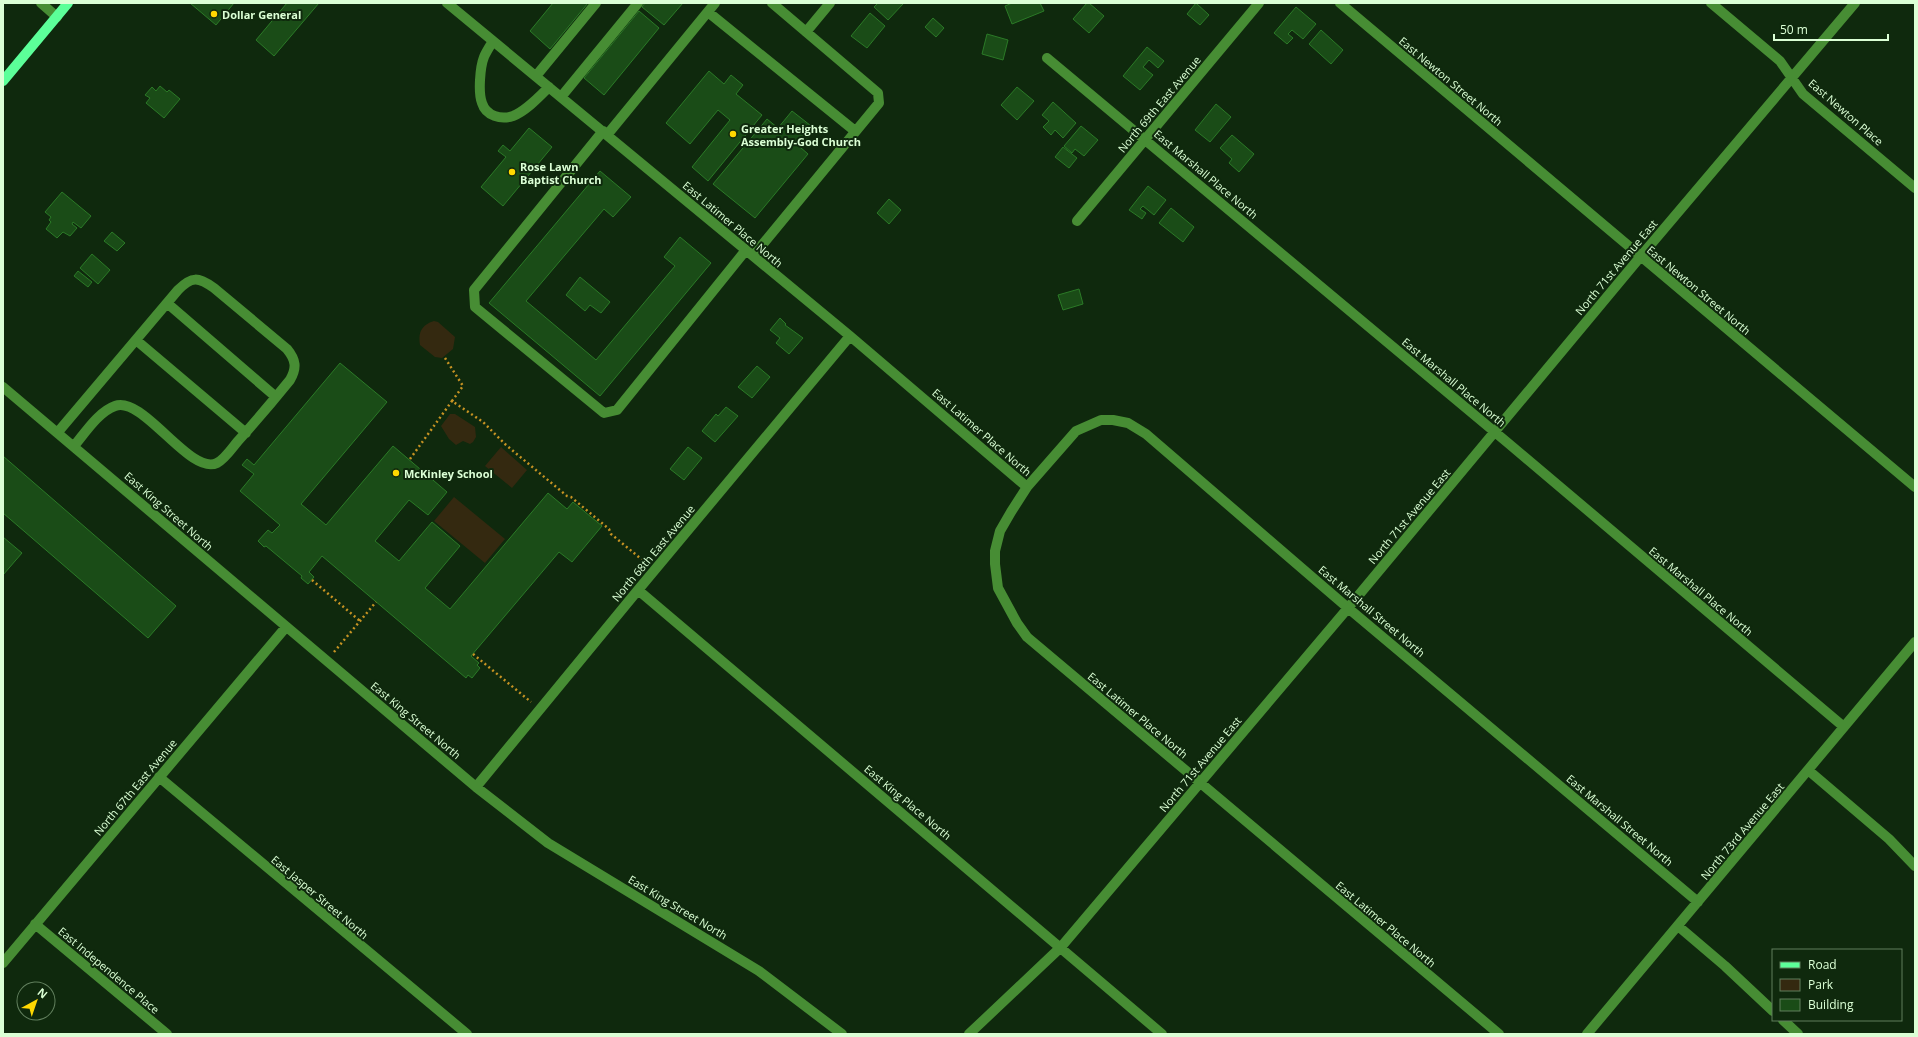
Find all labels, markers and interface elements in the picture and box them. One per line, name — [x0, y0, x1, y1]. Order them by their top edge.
place label: Dollar General — [222, 7, 301, 22]
marker: Dollar General — [209, 9, 219, 19]
scale bar — [1774, 16, 1888, 42]
text: 50 m — [1780, 21, 1808, 38]
street label: East Newton Street North — [1396, 33, 1506, 129]
street label: North 69th East Avenue — [1114, 53, 1204, 155]
street label: East Newton Place — [1805, 75, 1887, 149]
place label: Greater Heights Assembly-God Church — [741, 121, 861, 149]
street label: East Marshall Place North — [1151, 126, 1261, 222]
marker: Greater Heights Assembly-God Church — [728, 129, 738, 139]
place label: Rose Lawn Baptist Church — [520, 159, 602, 187]
marker: Rose Lawn Baptist Church — [507, 167, 517, 177]
street label: East Latimer Place North — [680, 178, 786, 270]
street label: North 71st Avenue East — [1572, 216, 1660, 318]
street label: East Newton Street North — [1644, 242, 1754, 338]
street label: East Marshall Place North — [1399, 334, 1509, 430]
street label: East Latimer Place North — [929, 385, 1035, 479]
street label: North 71st Avenue East — [1365, 465, 1453, 567]
place label: McKinley School — [404, 466, 493, 481]
street label: East King Street North — [121, 468, 217, 554]
marker: McKinley School — [391, 468, 401, 478]
street label: North 68th East Avenue — [608, 502, 698, 604]
street label: East Marshall Place North — [1646, 543, 1756, 639]
street label: East Marshall Street North — [1316, 562, 1428, 660]
street label: East Latimer Place North — [1085, 669, 1191, 761]
street label: East King Street North — [368, 678, 464, 762]
street label: North 71st Avenue East — [1156, 713, 1244, 815]
street label: North 67th East Avenue — [90, 736, 180, 838]
street label: East King Place North — [861, 761, 955, 843]
street label: East Marshall Street North — [1564, 771, 1676, 869]
street label: North 73rd Avenue East — [1697, 779, 1787, 883]
street label: East Jasper Street North — [268, 852, 372, 942]
street label: East King Street North — [626, 871, 730, 943]
street label: East Latimer Place North — [1333, 878, 1439, 970]
street label: East Independence Place — [55, 923, 163, 1017]
legend — [1772, 949, 1902, 1021]
text: Road — [1808, 956, 1837, 973]
text: Park — [1808, 976, 1834, 993]
north arrow — [16, 981, 56, 1021]
text: N — [34, 984, 51, 1002]
text: Building — [1808, 996, 1854, 1013]

